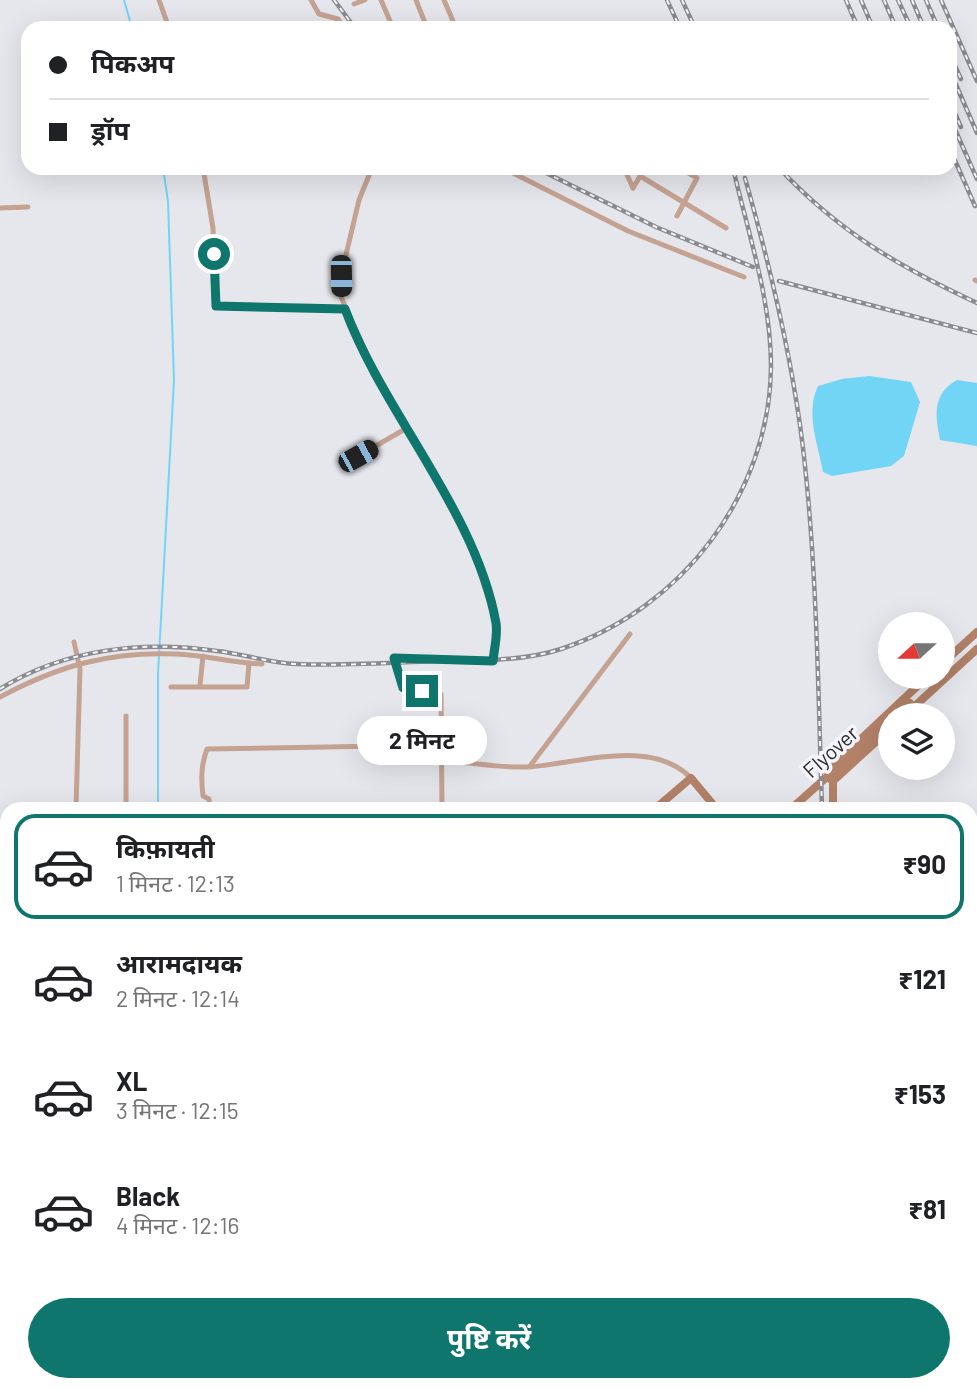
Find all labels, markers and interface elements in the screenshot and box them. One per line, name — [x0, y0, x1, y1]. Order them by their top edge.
text: पिकअप — [91, 47, 174, 78]
text: ड्रॉप — [91, 114, 129, 145]
route start — [198, 238, 230, 270]
car — [331, 255, 352, 297]
car — [335, 437, 382, 475]
north arrow — [878, 612, 956, 690]
map controls — [878, 612, 955, 780]
route end — [406, 675, 438, 707]
button: layers — [878, 703, 955, 780]
callout: 2 मिनट — [357, 716, 487, 764]
street label: Flyover — [797, 720, 863, 782]
text: 2 मिनट — [389, 726, 455, 754]
text: किफ़ायती — [116, 832, 215, 863]
icon: car — [32, 835, 95, 898]
text: ₹90 — [903, 848, 946, 879]
text: 1 मिनट · 12:13 — [116, 869, 235, 897]
text: आरामदायक — [116, 947, 242, 978]
icon: car — [32, 950, 95, 1013]
text: ₹121 — [898, 963, 946, 994]
text: 2 मिनट · 12:14 — [116, 984, 240, 1012]
icon: car — [32, 1065, 95, 1128]
text: XL — [116, 1065, 147, 1096]
text: ₹153 — [894, 1078, 946, 1109]
text: 3 मिनट · 12:15 — [116, 1096, 239, 1124]
icon: car — [32, 1180, 95, 1243]
text: Black — [116, 1180, 180, 1211]
text: ₹81 — [908, 1193, 946, 1224]
text: 4 मिनट · 12:16 — [116, 1211, 239, 1239]
button: पुष्टि करें — [28, 1298, 950, 1378]

